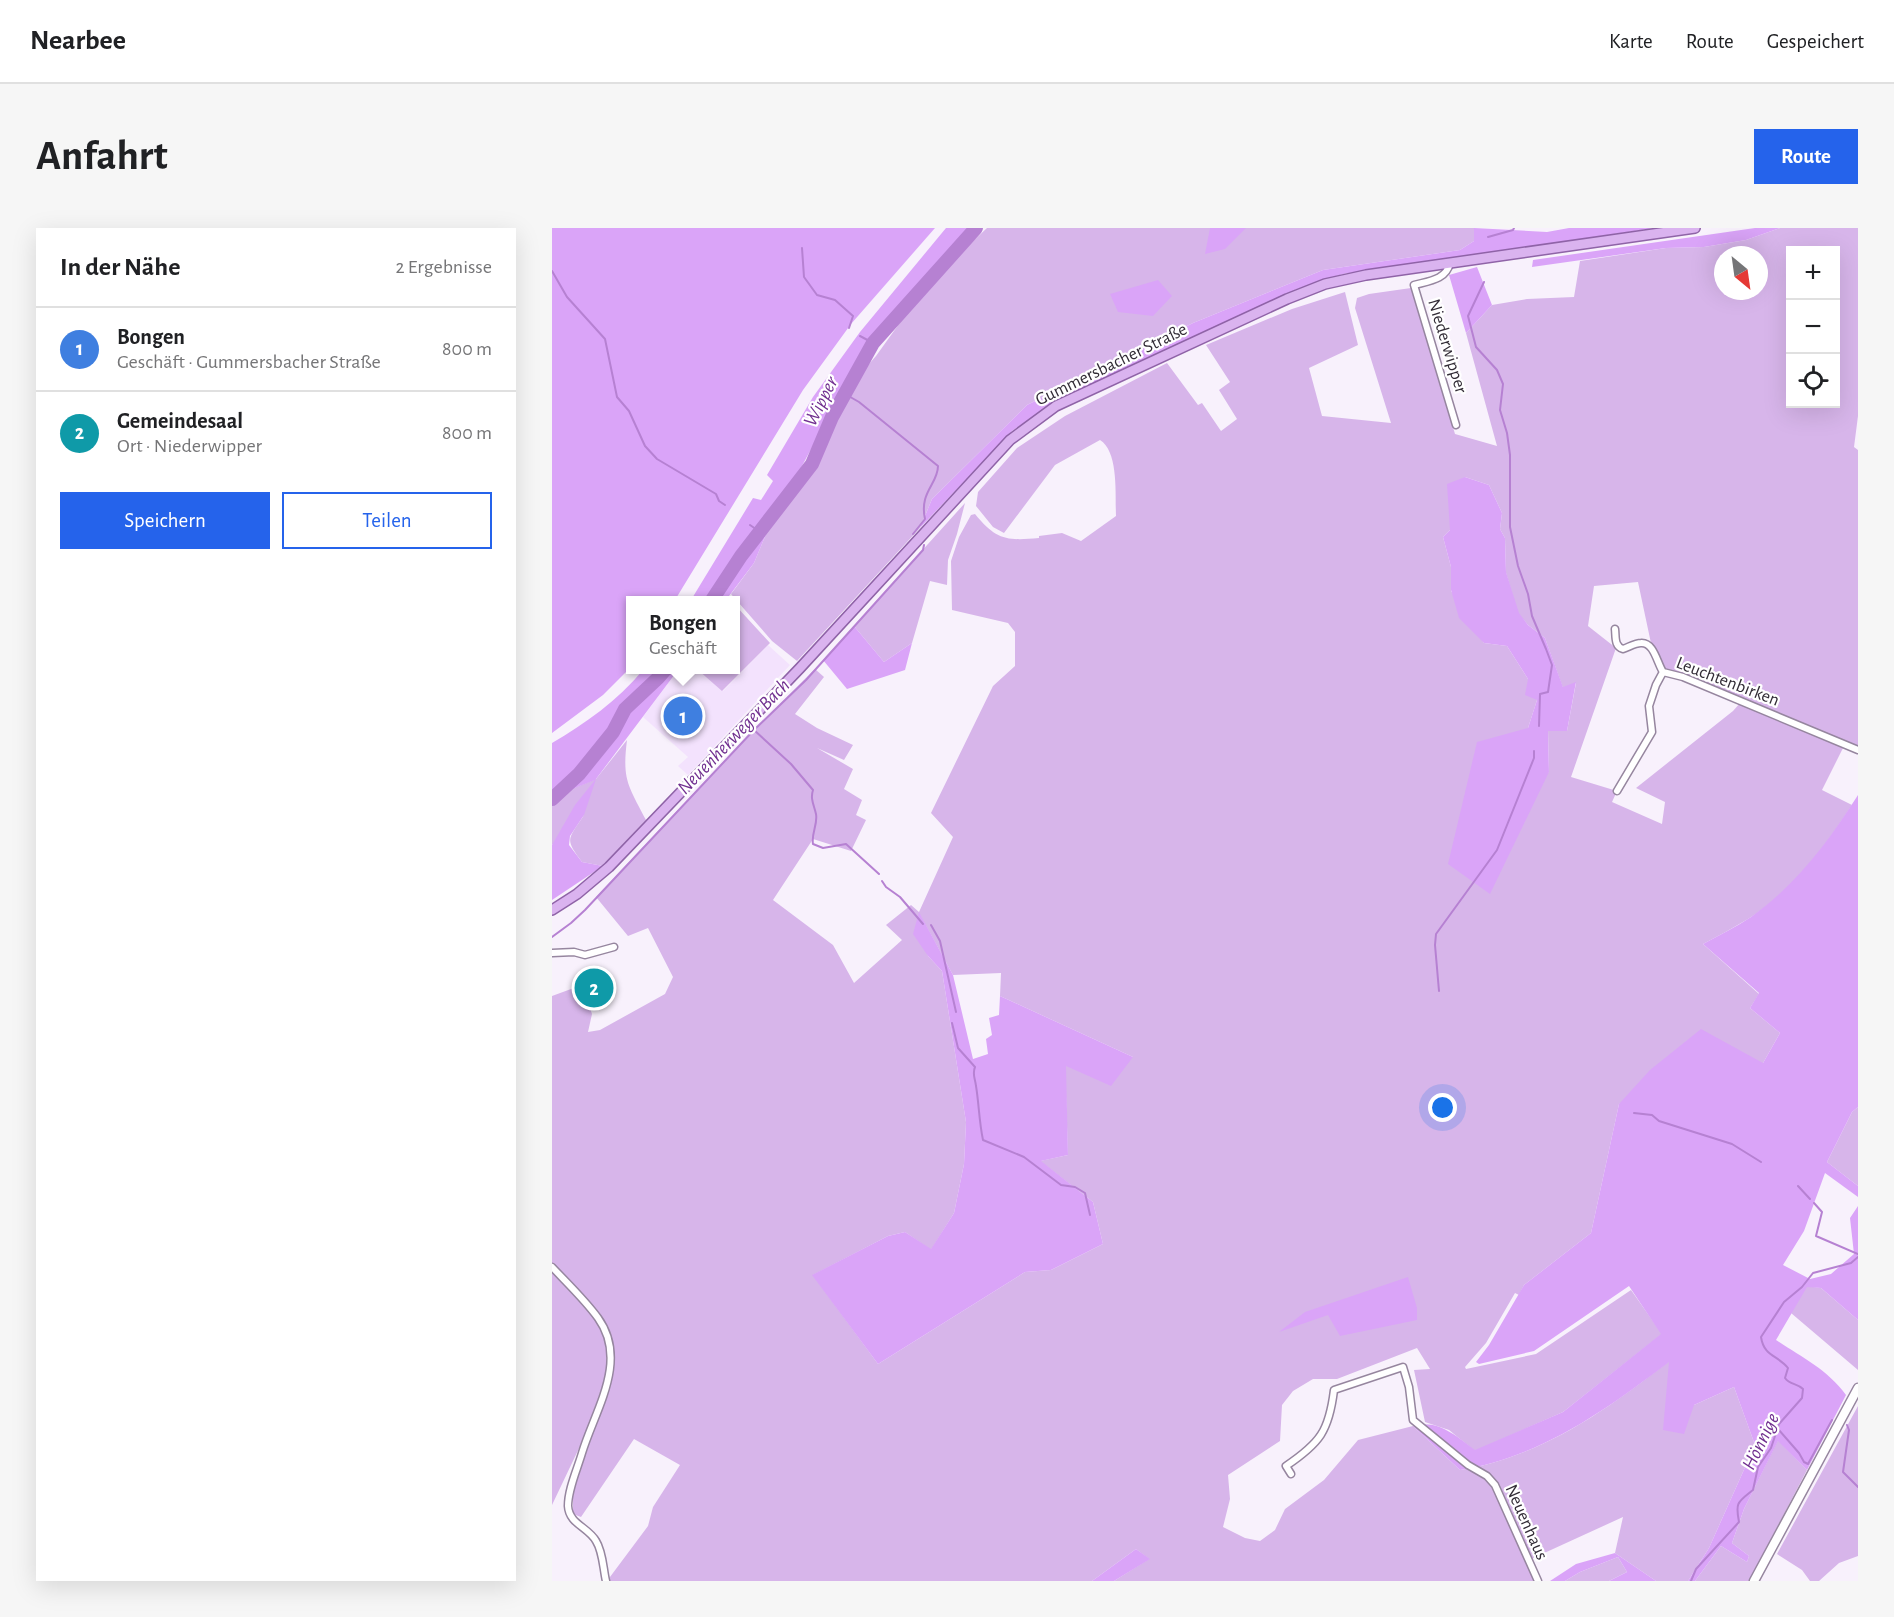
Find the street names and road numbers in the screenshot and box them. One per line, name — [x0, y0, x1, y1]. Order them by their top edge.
street label: Niederwipper — [1424, 297, 1470, 396]
street label: Gummersbacher Straße — [1033, 320, 1190, 409]
street label: Leuchtenbirken — [1674, 654, 1782, 710]
street label: Neuenhaus — [1501, 1482, 1551, 1563]

